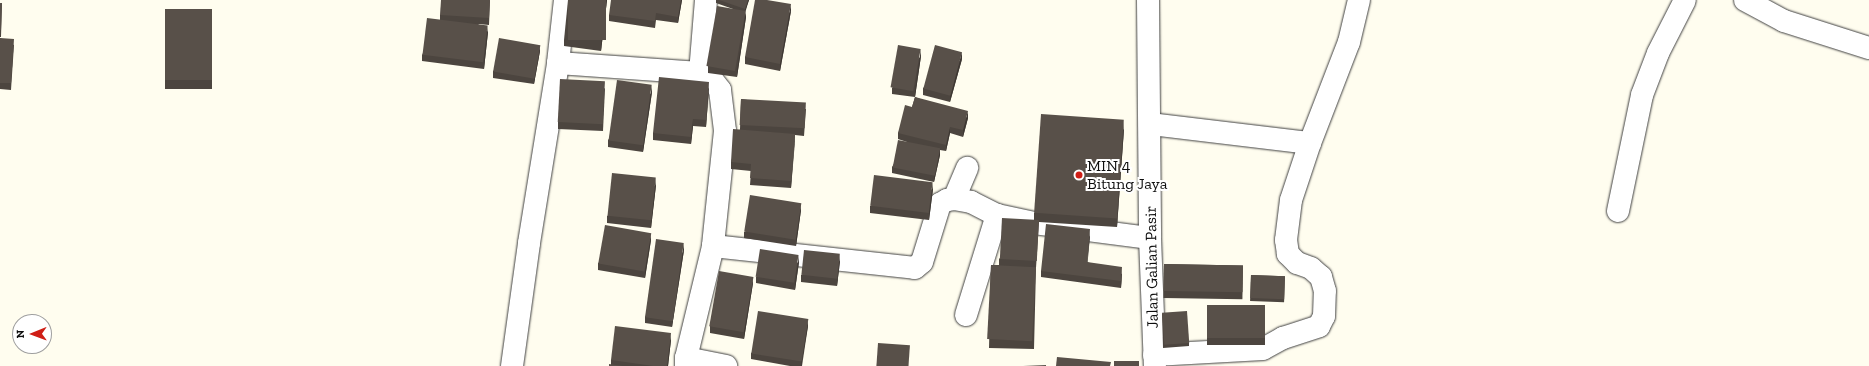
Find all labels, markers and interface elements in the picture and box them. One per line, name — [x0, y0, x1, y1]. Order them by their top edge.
place label: MIN 4 Bitung Jaya — [1087, 156, 1168, 194]
marker: MIN 4 Bitung Jaya — [1074, 170, 1084, 180]
street label: Jalan Galian Pasir — [1141, 206, 1163, 328]
north arrow — [12, 314, 52, 354]
text: N — [14, 330, 27, 339]

